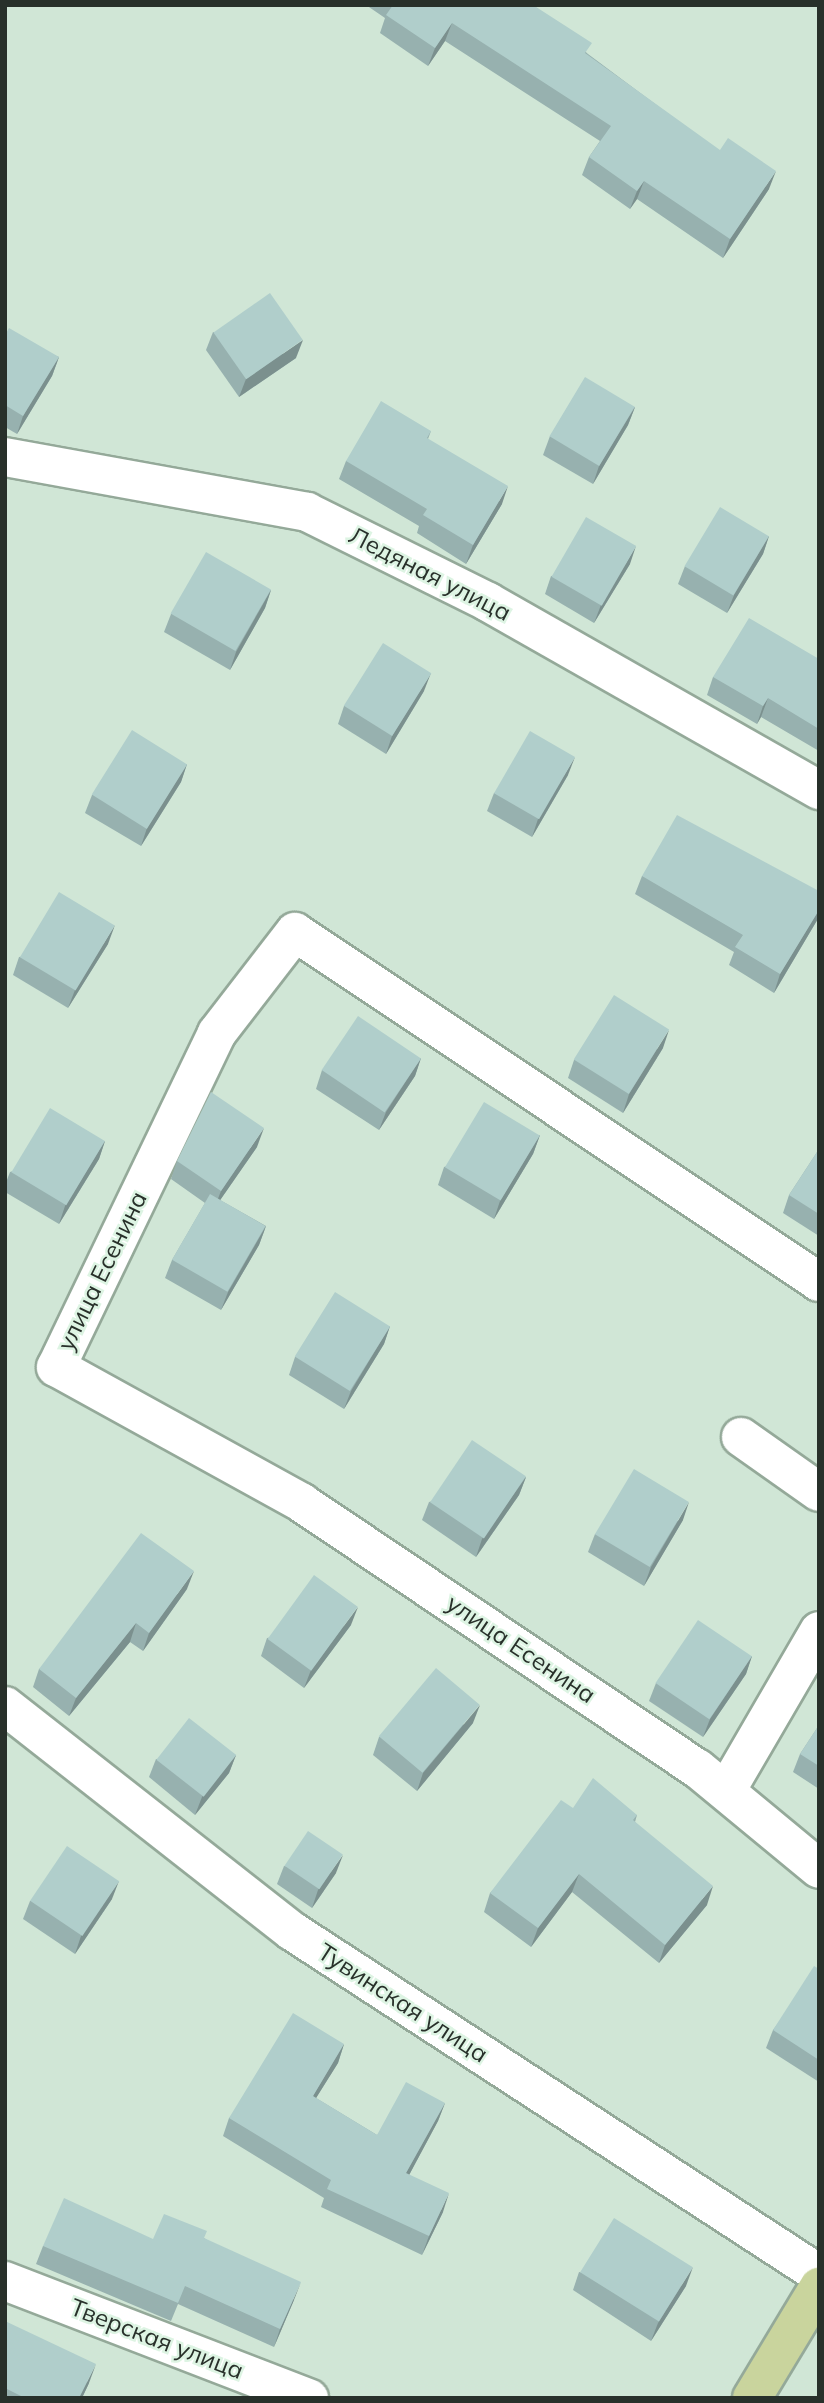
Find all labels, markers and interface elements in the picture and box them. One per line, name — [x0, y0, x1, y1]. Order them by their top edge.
street label: Ледяная улица — [344, 521, 516, 627]
street label: улица Есенина — [51, 1187, 153, 1355]
street label: улица Есенина — [441, 1589, 601, 1709]
street label: Тувинская улица — [313, 1937, 493, 2069]
street label: Тверская улица — [66, 2293, 248, 2385]

